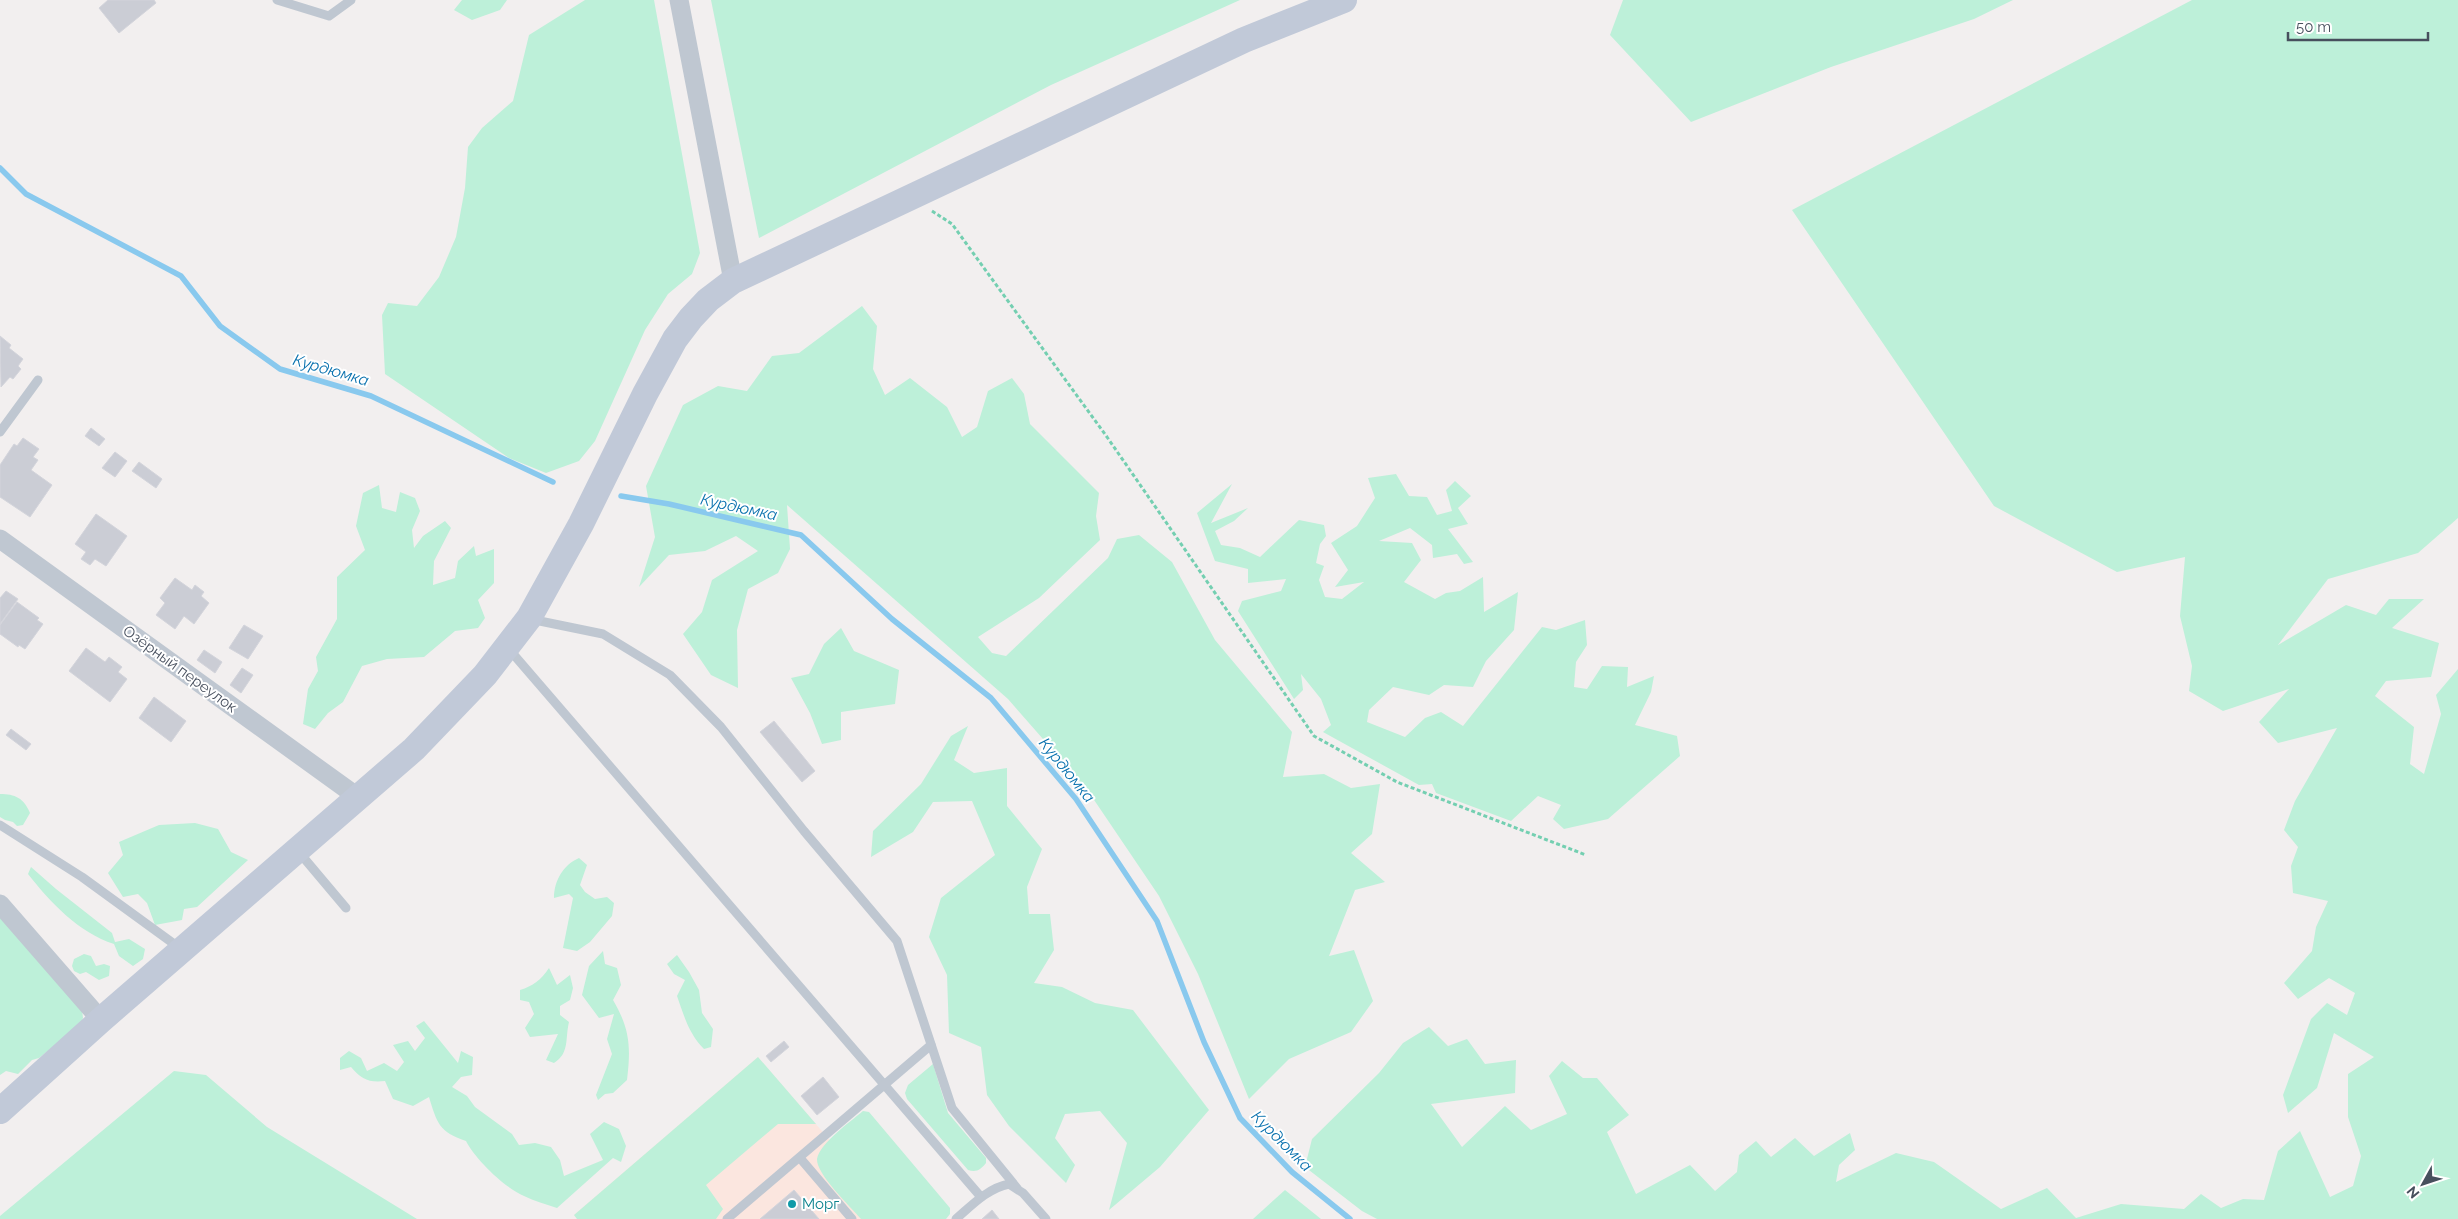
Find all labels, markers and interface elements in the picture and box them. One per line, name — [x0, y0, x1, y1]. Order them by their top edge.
scale bar — [2288, 10, 2428, 42]
text: 50 m — [2296, 18, 2331, 36]
water label: Курдюмка — [291, 350, 371, 390]
water label: Курдюмка — [699, 490, 779, 524]
street label: Озёрный переулок — [120, 622, 241, 716]
water label: Курдюмка — [1035, 734, 1099, 807]
water label: Курдюмка — [1248, 1107, 1317, 1176]
north arrow — [2398, 1159, 2448, 1209]
text: N — [2403, 1183, 2423, 1202]
place label: Морг — [802, 1195, 839, 1213]
marker: Морг — [786, 1198, 798, 1210]

